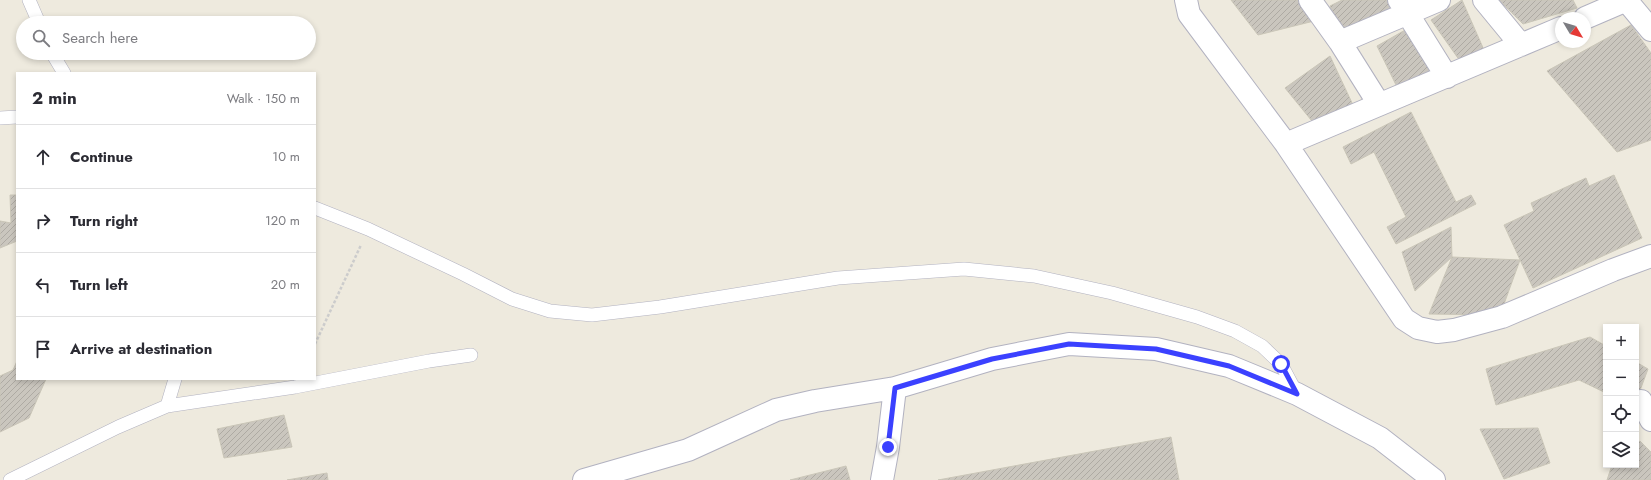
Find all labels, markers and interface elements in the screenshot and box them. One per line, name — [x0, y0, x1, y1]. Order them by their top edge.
north arrow — [1555, 12, 1591, 48]
search box — [16, 16, 316, 60]
icon: search — [30, 27, 52, 49]
text: Search here — [62, 27, 138, 49]
text: 2 min — [32, 86, 77, 110]
text: Walk · 150 m — [227, 89, 300, 108]
icon: ahead — [32, 146, 54, 168]
text: Continue — [70, 146, 133, 168]
text: 10 m — [272, 147, 300, 166]
icon: right — [32, 210, 54, 232]
text: Turn right — [70, 210, 138, 232]
text: 120 m — [265, 211, 300, 230]
icon: left — [32, 274, 54, 296]
text: Turn left — [70, 274, 128, 296]
text: 20 m — [271, 275, 300, 294]
map controls — [1603, 324, 1639, 468]
button: + — [1603, 324, 1639, 360]
icon: arrive — [32, 338, 54, 360]
text: Arrive at destination — [70, 338, 212, 360]
route start — [1272, 355, 1290, 373]
button: − — [1603, 360, 1639, 396]
button: locate — [1603, 396, 1639, 432]
button: layers — [1603, 432, 1639, 468]
route end — [879, 438, 897, 456]

